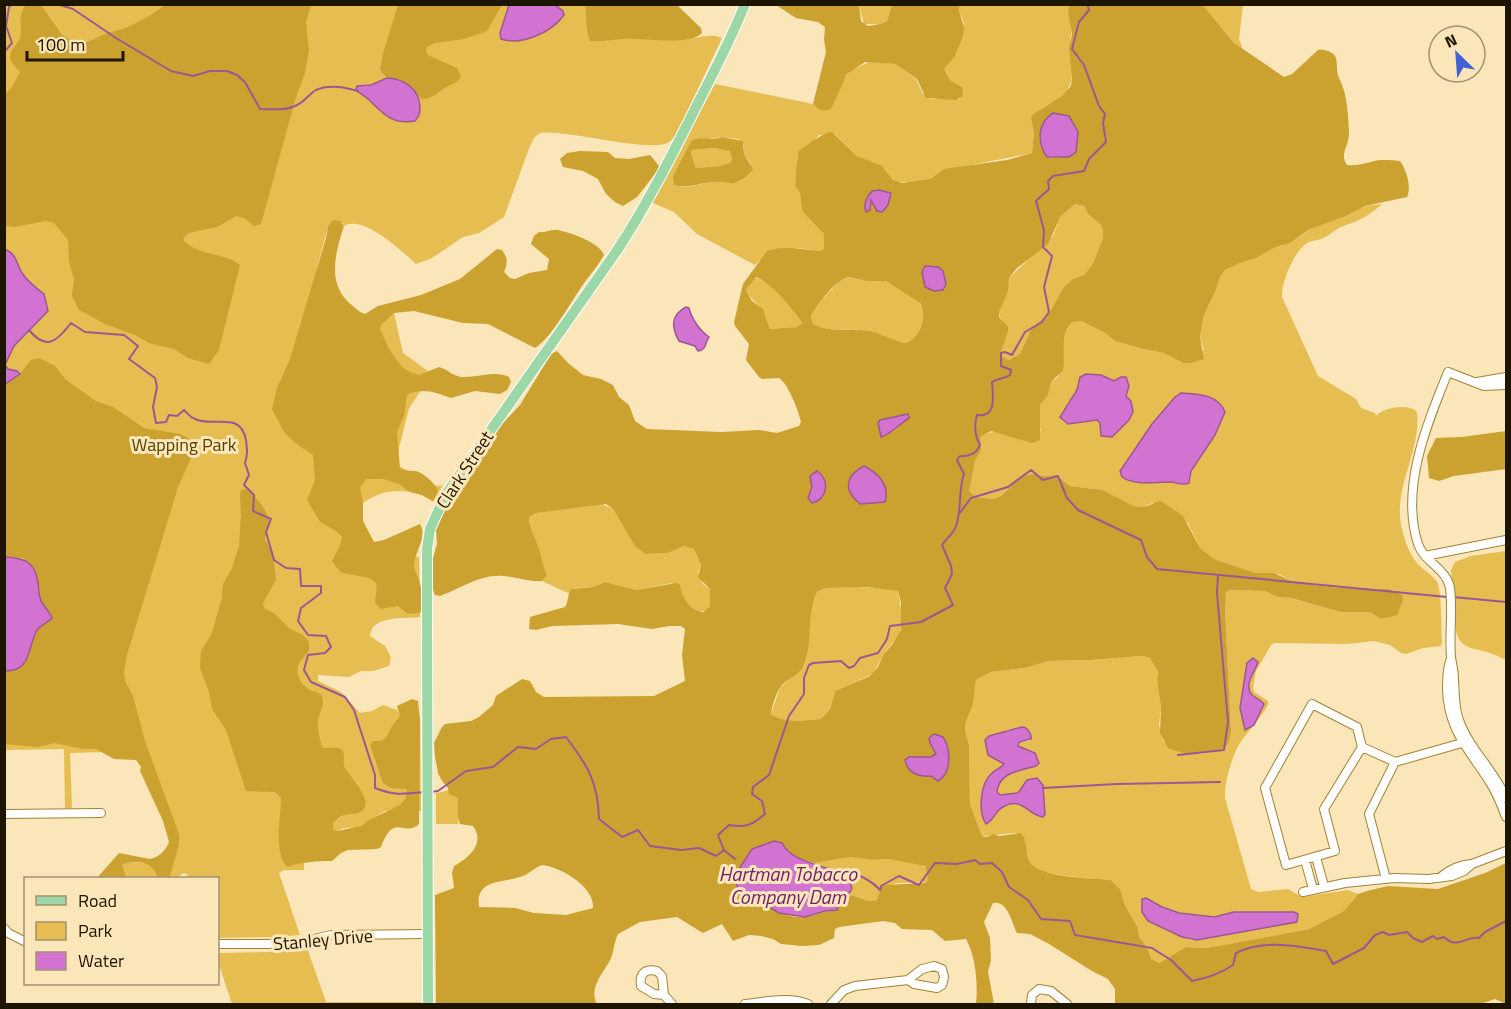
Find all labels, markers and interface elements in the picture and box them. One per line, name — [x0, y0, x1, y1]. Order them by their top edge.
scale bar — [27, 24, 123, 62]
north arrow — [1427, 24, 1487, 84]
text: N — [1441, 27, 1461, 54]
text: 100 m — [36, 31, 85, 58]
street label: Clark Street — [429, 425, 500, 514]
park label: Wapping Park — [132, 431, 237, 458]
water label: Hartman Tobacco Company Dam — [719, 858, 858, 912]
legend — [24, 877, 219, 985]
text: Road — [78, 887, 117, 914]
text: Park — [78, 917, 113, 944]
street label: Stanley Drive — [272, 922, 374, 957]
text: Water — [78, 947, 124, 974]

